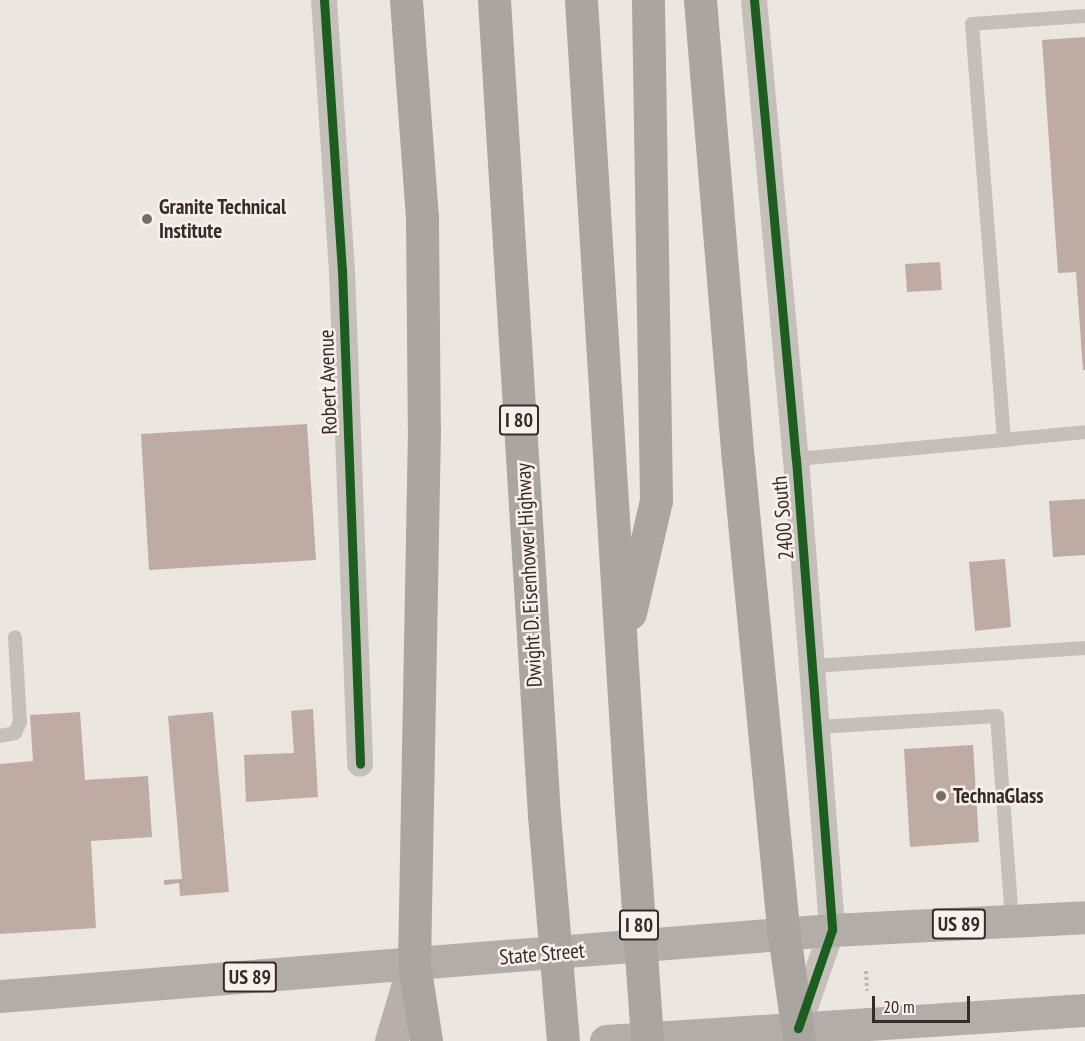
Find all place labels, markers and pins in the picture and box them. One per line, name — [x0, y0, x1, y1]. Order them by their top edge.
place label: Granite Technical Institute — [159, 194, 287, 244]
marker: Granite Technical Institute — [140, 212, 154, 226]
place label: TechnaGlass — [953, 783, 1044, 809]
marker: TechnaGlass — [934, 789, 948, 803]

